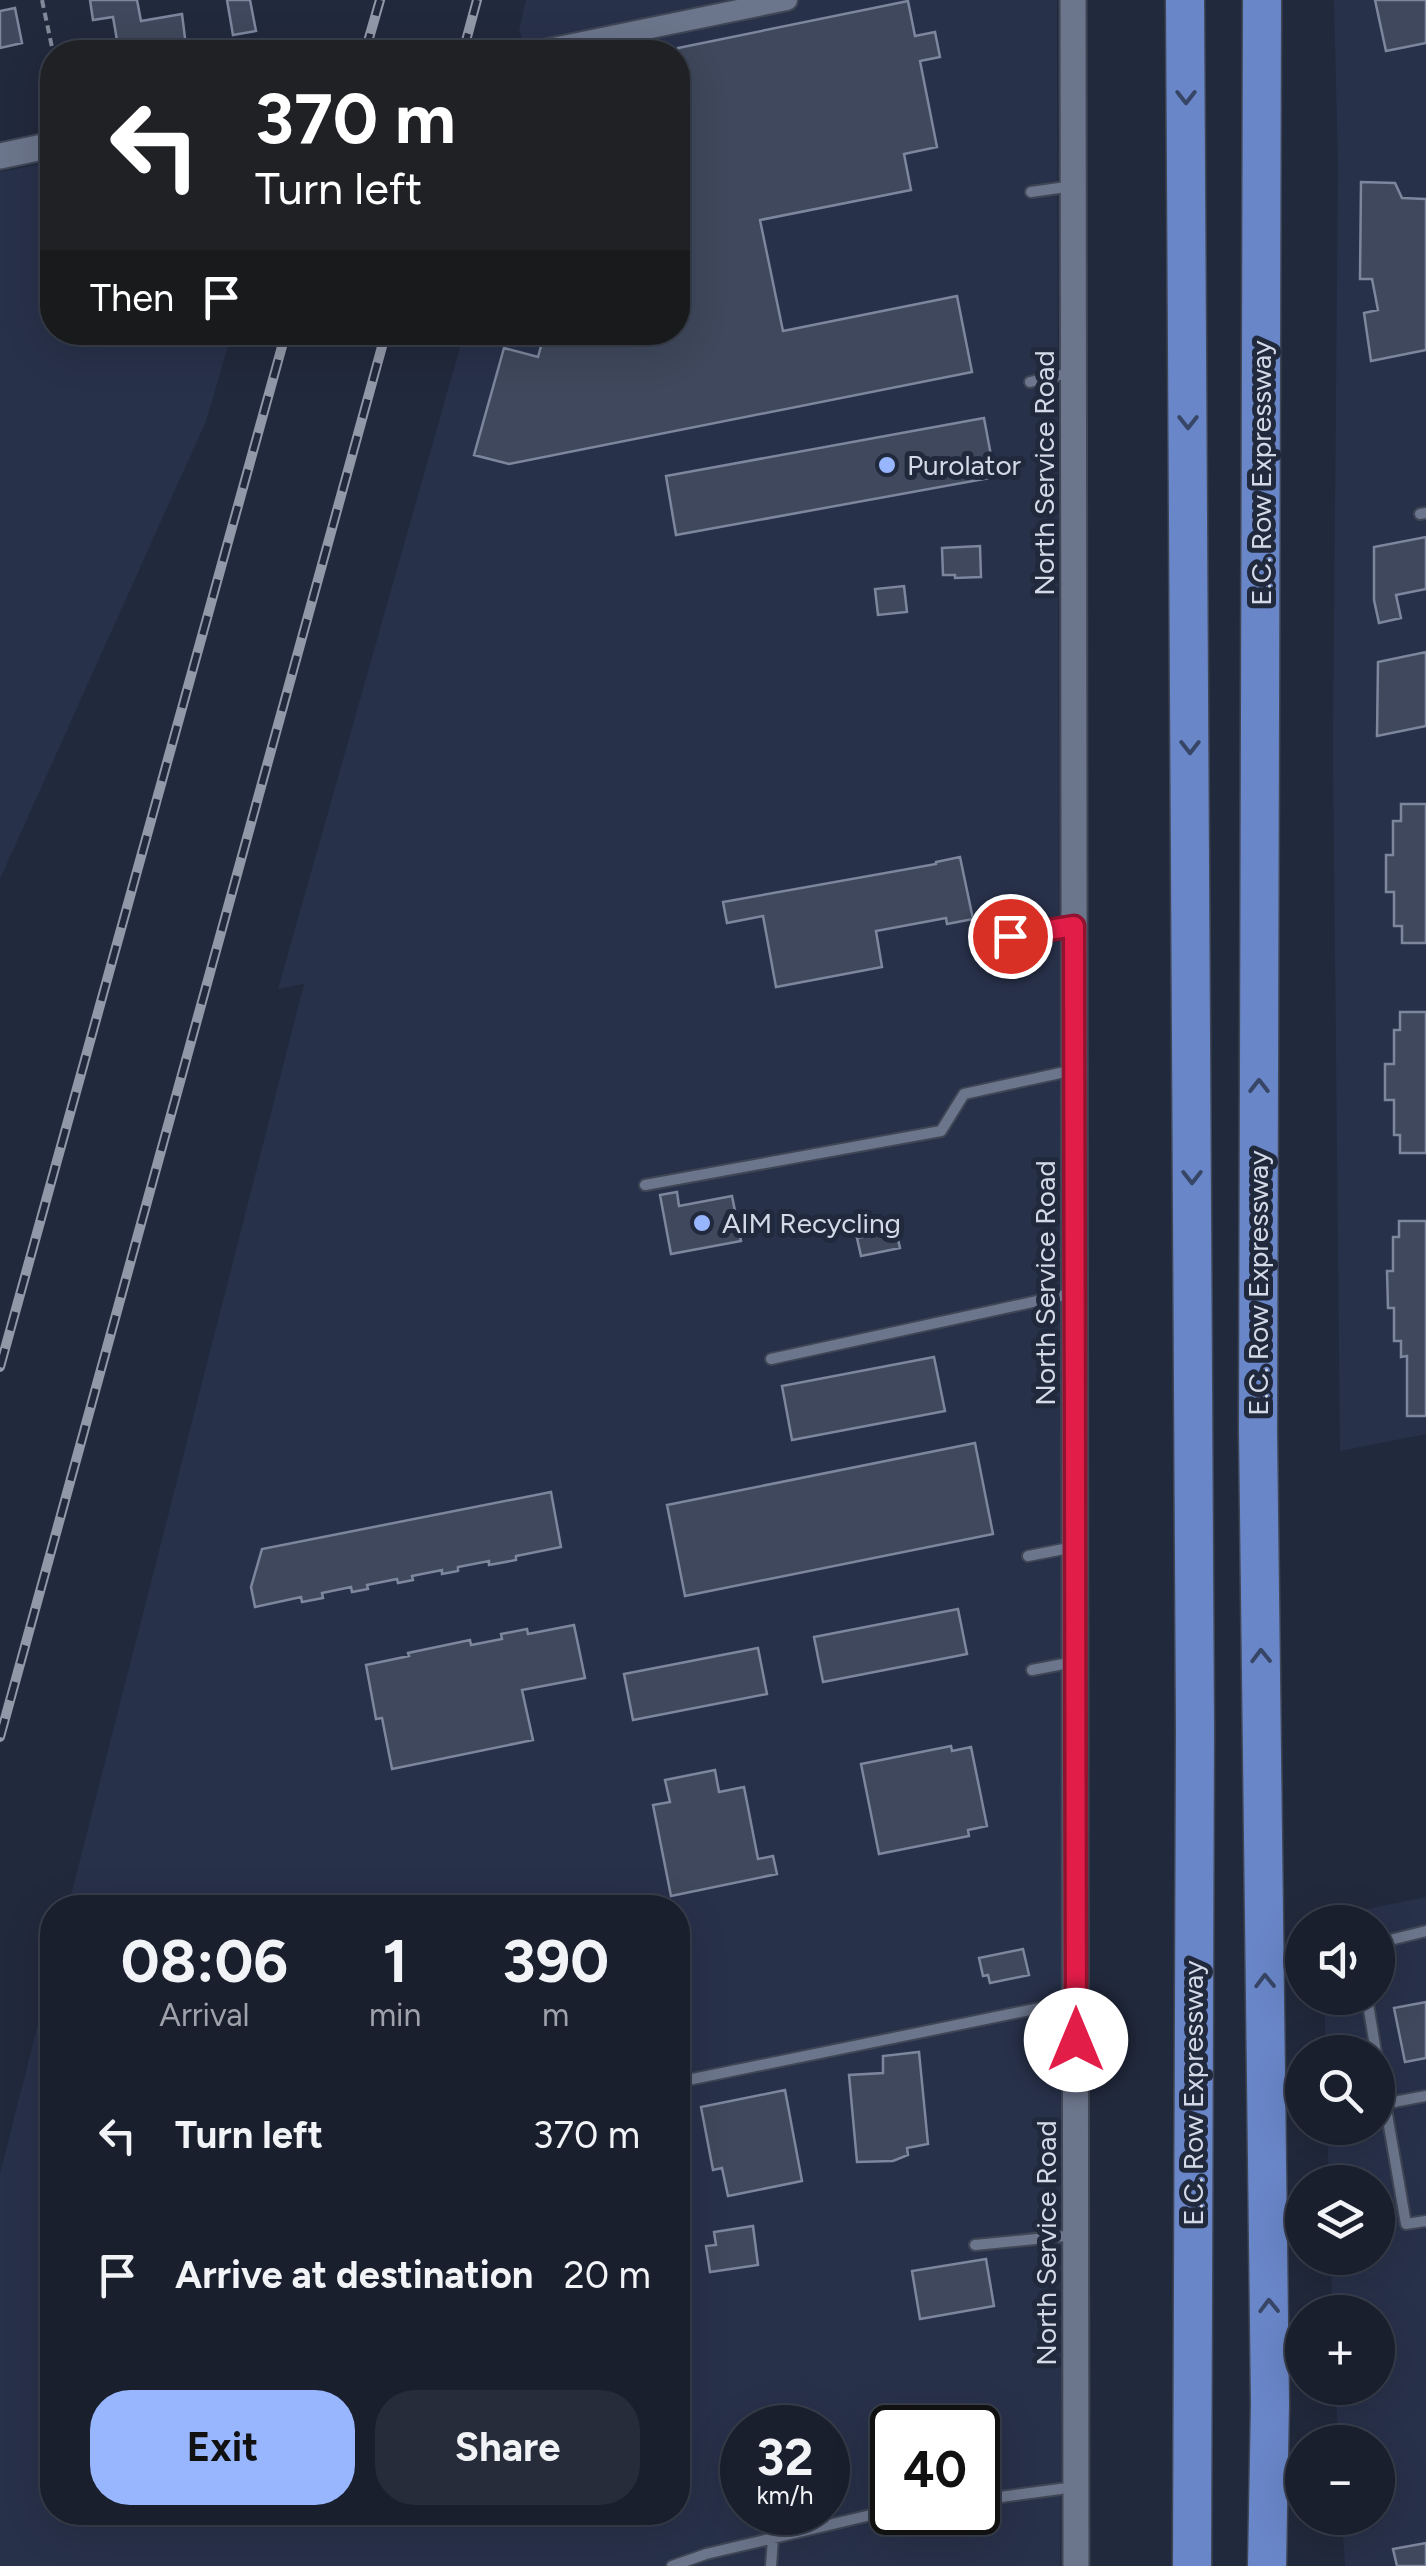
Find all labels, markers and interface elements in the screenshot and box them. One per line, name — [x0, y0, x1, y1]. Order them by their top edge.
text: 370 m — [255, 76, 456, 161]
icon: left — [90, 80, 220, 210]
one-way arrow — [1175, 90, 1197, 106]
text: Turn left — [255, 161, 422, 215]
icon: arrive — [194, 270, 249, 325]
text: Then — [90, 275, 174, 321]
street label: E.C. Row Expressway — [1244, 340, 1278, 606]
street label: North Service Road — [1027, 350, 1061, 596]
one-way arrow — [1177, 416, 1199, 431]
place label: Purolator — [907, 448, 1022, 482]
marker: Purolator — [876, 454, 898, 476]
one-way arrow — [1179, 740, 1200, 756]
pin — [968, 894, 1053, 979]
icon: arrive — [983, 909, 1038, 964]
one-way arrow — [1248, 1077, 1270, 1092]
street label: E.C. Row Expressway — [1241, 1150, 1275, 1416]
street label: North Service Road — [1028, 1160, 1062, 1406]
one-way arrow — [1181, 1170, 1203, 1186]
place label: AIM Recycling — [722, 1206, 901, 1240]
marker: AIM Recycling — [691, 1212, 713, 1234]
one-way arrow — [1250, 1647, 1271, 1663]
map controls — [1285, 1905, 1395, 2535]
button: sound — [1285, 1905, 1395, 2015]
text: 08:06 — [121, 1925, 288, 1997]
text: 1 — [382, 1925, 408, 1997]
text: 390 — [502, 1925, 609, 1997]
street label: E.C. Row Expressway — [1176, 1960, 1210, 2226]
one-way arrow — [1254, 1972, 1276, 1988]
position arrow — [1024, 1988, 1128, 2092]
text: Arrival — [159, 1996, 250, 2034]
text: min — [369, 1996, 421, 2034]
text: m — [542, 1996, 569, 2034]
button: search — [1285, 2035, 1395, 2145]
icon: left — [90, 2108, 145, 2163]
text: Turn left — [175, 2112, 323, 2158]
text: 370 m — [533, 2112, 640, 2158]
street label: North Service Road — [1029, 2120, 1063, 2366]
button: layers — [1285, 2165, 1395, 2275]
icon: arrive — [90, 2248, 145, 2303]
text: Arrive at destination — [175, 2252, 533, 2298]
text: 20 m — [563, 2252, 651, 2298]
button: + — [1285, 2295, 1395, 2405]
one-way arrow — [1258, 2297, 1280, 2312]
button: Exit — [90, 2390, 355, 2505]
button: Share — [375, 2390, 640, 2505]
speed limit sign: 40 — [870, 2405, 1000, 2535]
button: − — [1285, 2425, 1395, 2535]
text: 32 — [757, 2427, 813, 2488]
text: km/h — [756, 2480, 814, 2510]

